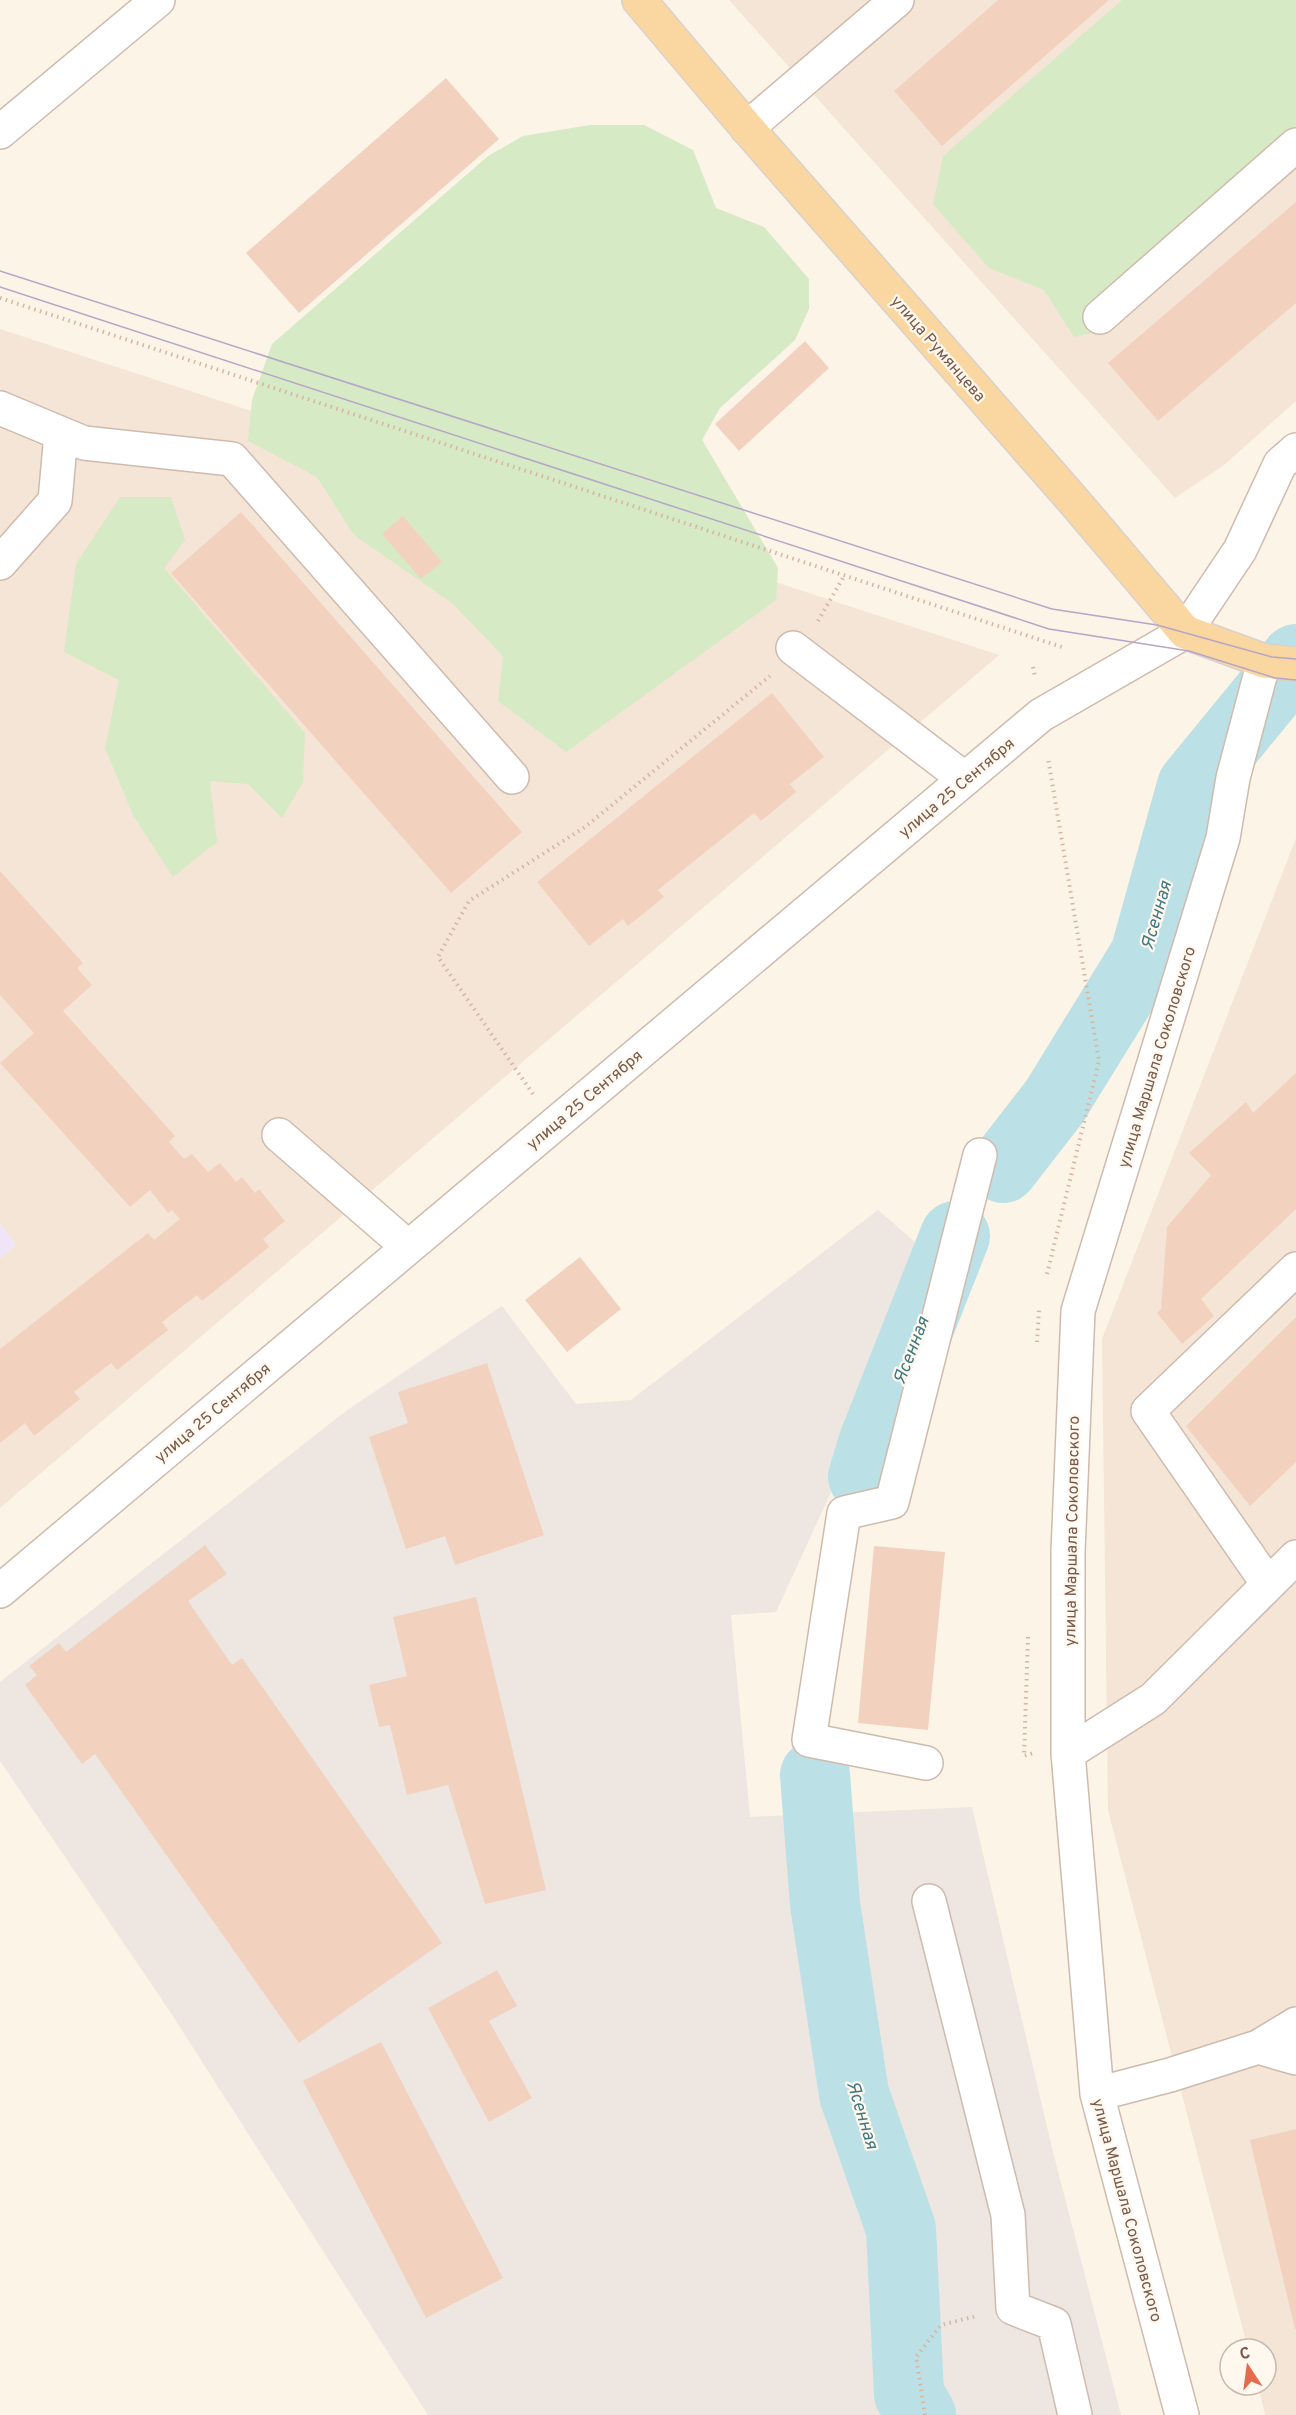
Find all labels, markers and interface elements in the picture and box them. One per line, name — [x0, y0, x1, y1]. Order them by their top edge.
street label: улица Румянцева — [886, 292, 989, 407]
street label: улица 25 Сентября — [895, 734, 1019, 843]
water label: Ясенная — [1137, 878, 1178, 952]
street label: улица Маршала Соколовского — [1115, 944, 1201, 1171]
street label: улица 25 Сентября — [523, 1046, 647, 1155]
water label: Ясенная — [889, 1313, 936, 1387]
street label: улица 25 Сентября — [151, 1359, 275, 1468]
street label: улица Маршала Соколовского — [1061, 1415, 1085, 1647]
water label: Ясенная — [840, 2079, 883, 2153]
street label: улица Маршала Соколовского — [1087, 2097, 1166, 2325]
north arrow — [1218, 2337, 1278, 2397]
text: С — [1238, 2343, 1252, 2365]

